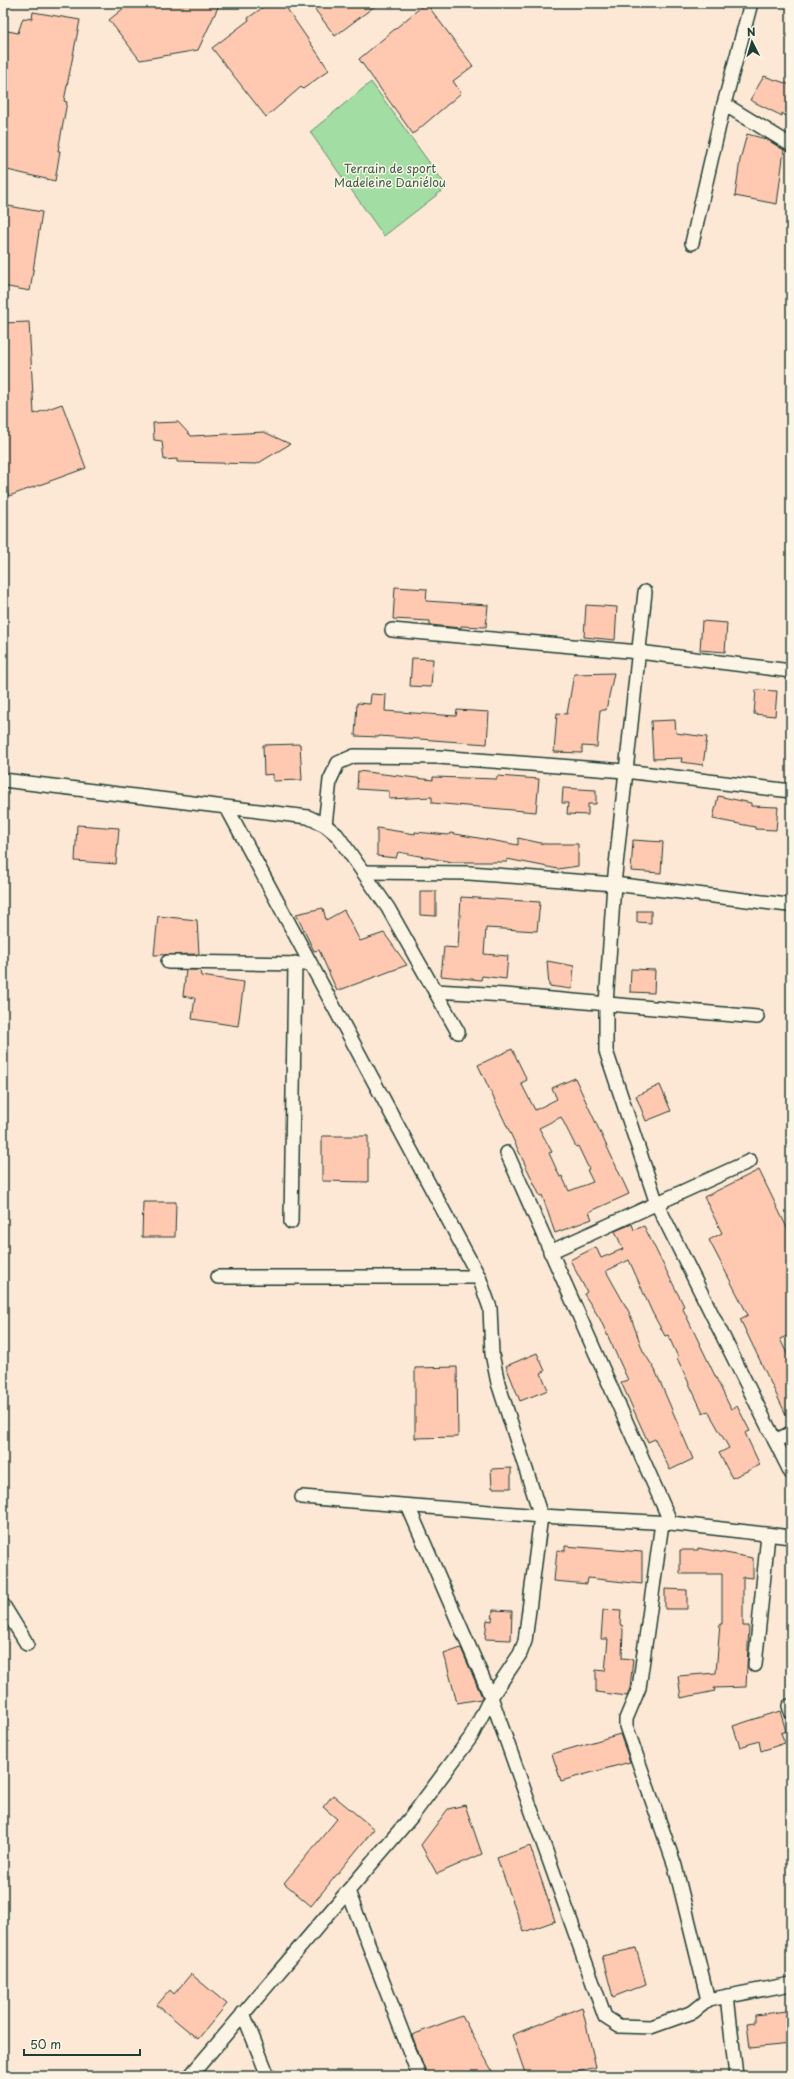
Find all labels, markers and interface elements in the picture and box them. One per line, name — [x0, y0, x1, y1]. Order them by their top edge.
north arrow — [732, 22, 772, 62]
text: N — [746, 23, 756, 40]
park label: Terrain de sport Madeleine Daniélou — [334, 159, 446, 191]
scale bar — [24, 2031, 140, 2057]
text: 50 m — [30, 2035, 61, 2053]

